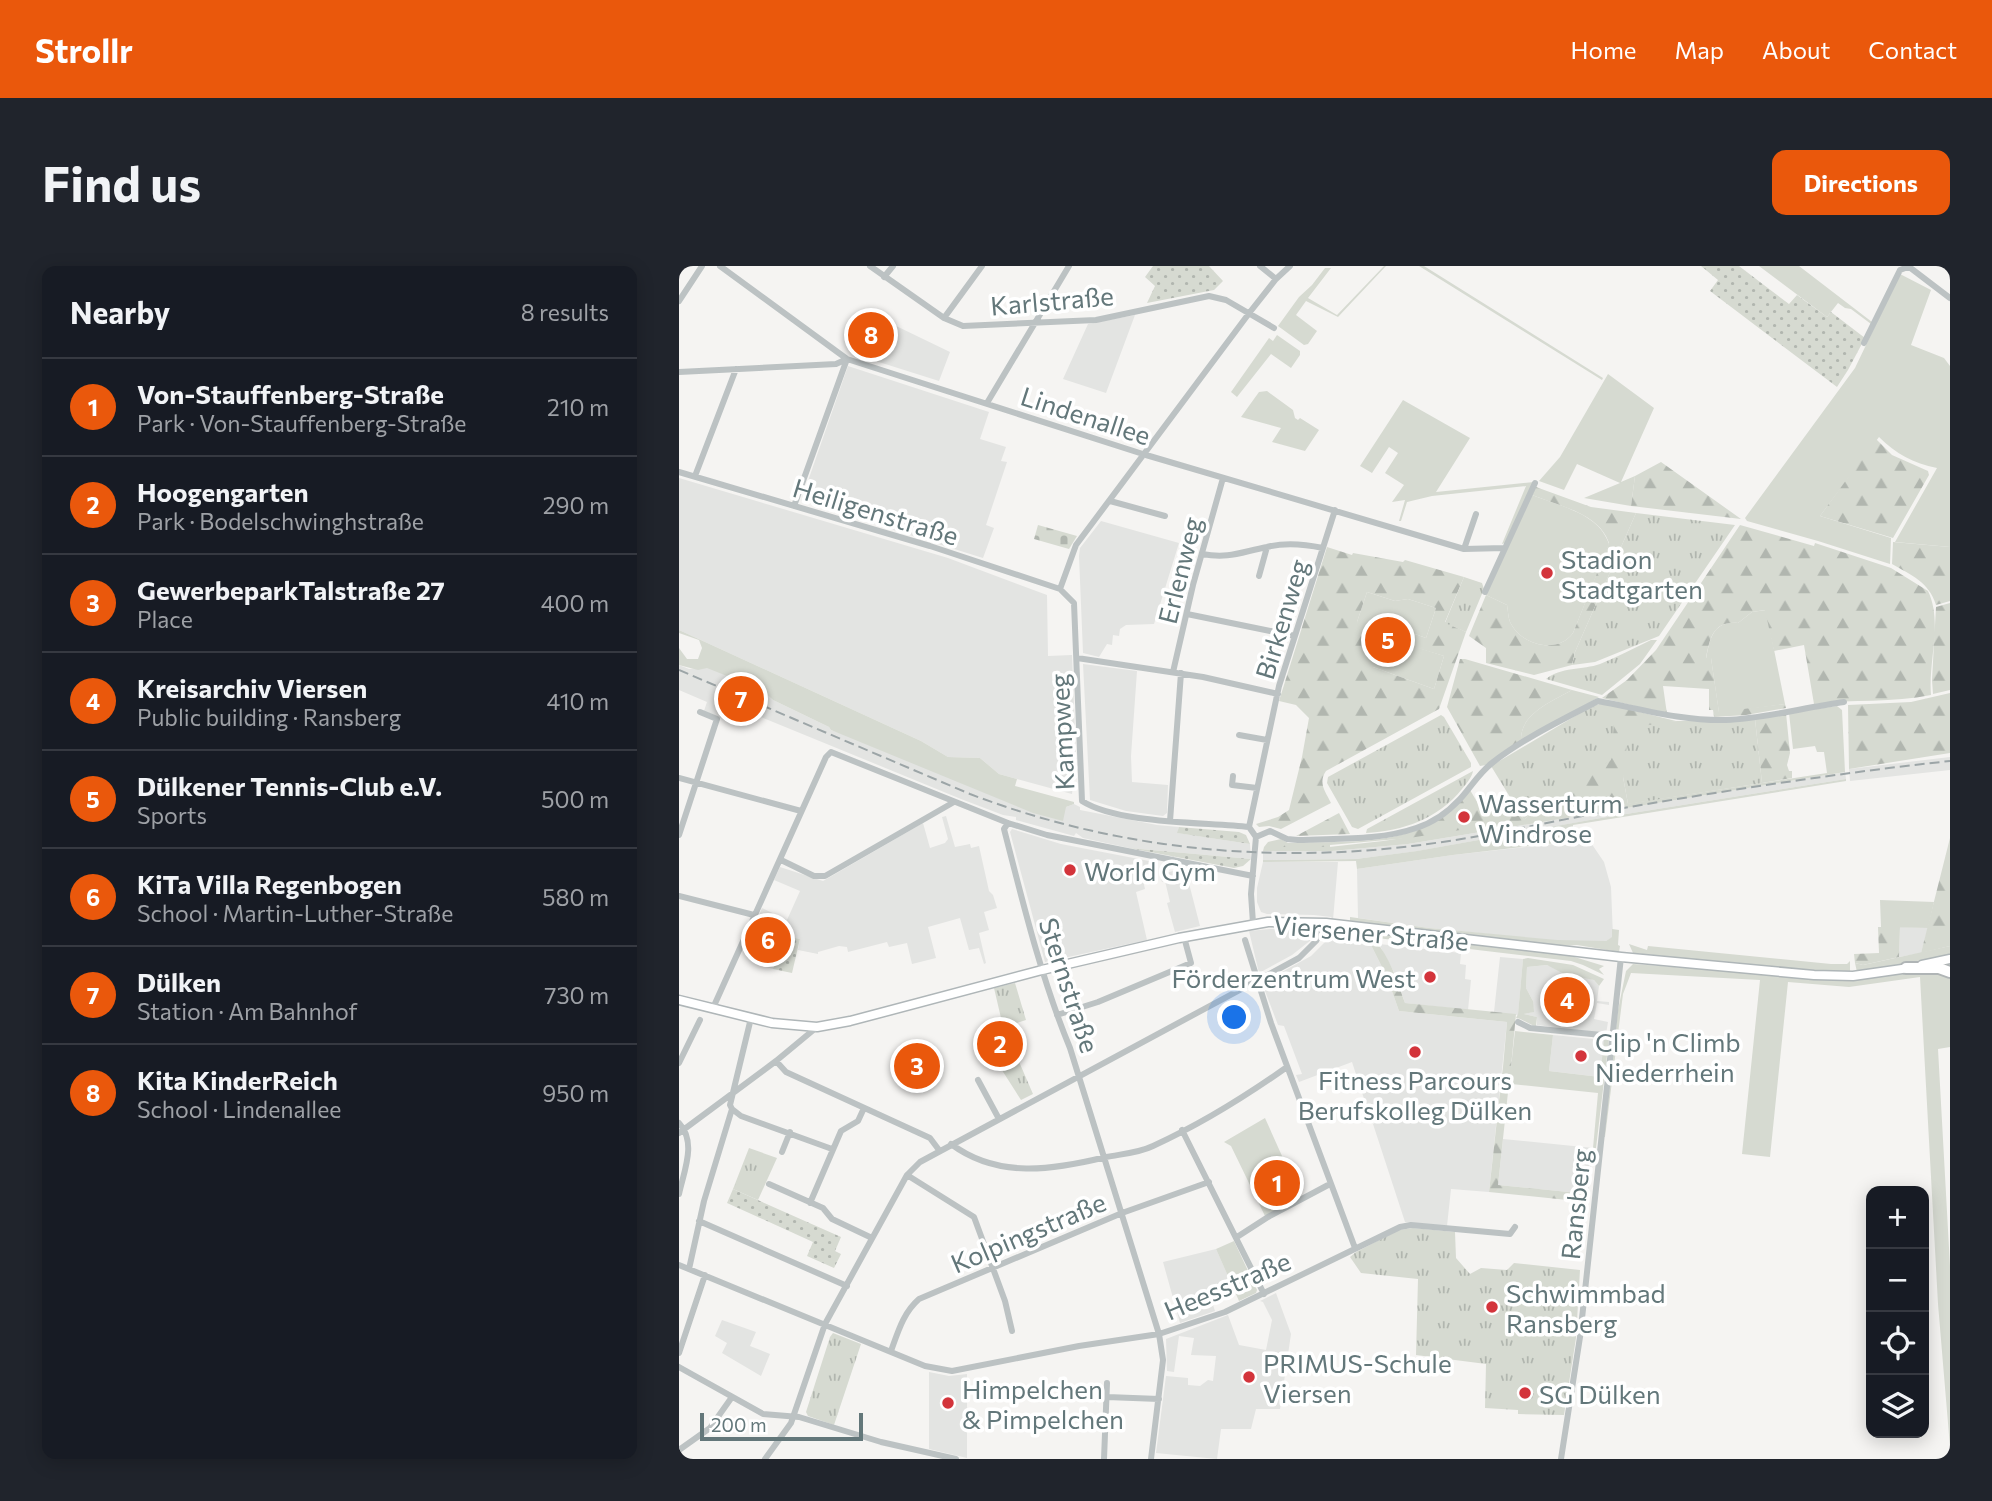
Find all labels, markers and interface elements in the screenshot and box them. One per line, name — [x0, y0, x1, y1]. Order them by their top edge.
text: Strollr — [35, 29, 133, 70]
text: Home — [1571, 35, 1637, 64]
text: Map — [1675, 35, 1724, 64]
text: About — [1762, 35, 1830, 64]
text: Contact — [1868, 35, 1957, 64]
button: Directions — [1772, 150, 1950, 215]
text: Find us — [42, 152, 201, 212]
street label: Karlstraße — [989, 279, 1115, 321]
text: Nearby — [70, 293, 170, 330]
text: 8 results — [521, 298, 609, 326]
pin: 8 — [848, 309, 894, 361]
text: Von-Stauffenberg-Straße — [137, 378, 444, 409]
street label: Lindenallee — [1017, 380, 1155, 450]
text: 1 — [88, 393, 98, 421]
text: 210 m — [547, 393, 609, 421]
text: Park · Von-Stauffenberg-Straße — [137, 409, 467, 437]
street label: Heiligenstraße — [790, 471, 962, 551]
text: Hoogengarten — [137, 476, 309, 507]
text: 2 — [86, 491, 100, 519]
text: 290 m — [543, 491, 609, 519]
text: Park · Bodelschwinghstraße — [137, 507, 424, 535]
street label: Erlenweg — [1151, 513, 1207, 627]
place label: Stadion Stadtgarten — [1561, 543, 1703, 604]
street label: Birkenweg — [1248, 555, 1314, 683]
marker: Stadion Stadtgarten — [1539, 565, 1555, 581]
text: GewerbeparkTalstraße 27 — [137, 574, 445, 605]
text: 3 — [86, 589, 100, 617]
text: 400 m — [541, 589, 609, 617]
text: Place — [137, 605, 193, 633]
pin: 5 — [1365, 614, 1411, 666]
text: Kreisarchiv Viersen — [137, 672, 367, 703]
pin: 7 — [718, 673, 764, 725]
street label: Kampweg — [1042, 673, 1080, 791]
text: 4 — [86, 687, 100, 715]
text: 410 m — [547, 687, 609, 715]
text: Public building · Ransberg — [137, 703, 401, 731]
text: Dülkener Tennis-Club e.V. — [137, 770, 442, 801]
text: 5 — [86, 785, 100, 813]
text: 500 m — [541, 785, 609, 813]
place label: Wasserturm Windrose — [1478, 787, 1623, 848]
text: Sports — [137, 801, 207, 829]
marker: Wasserturm Windrose — [1456, 809, 1472, 825]
place label: World Gym — [1084, 855, 1216, 886]
marker: World Gym — [1062, 862, 1078, 878]
text: KiTa Villa Regenbogen — [137, 868, 402, 899]
text: 6 — [86, 883, 100, 911]
text: 580 m — [542, 883, 609, 911]
text: School · Martin-Luther-Straße — [137, 899, 453, 927]
street label: Viersener Straße — [1272, 908, 1470, 956]
pin: 6 — [745, 914, 791, 966]
street label: Sternstraße — [1034, 914, 1106, 1056]
place label: Förderzentrum West — [1171, 962, 1416, 993]
text: Dülken — [137, 966, 221, 997]
marker: Förderzentrum West — [1422, 969, 1438, 985]
pin: 4 — [1544, 974, 1590, 1026]
text: 7 — [87, 981, 99, 1009]
text: 730 m — [544, 981, 609, 1009]
text: Station · Am Bahnhof — [137, 997, 358, 1025]
your location — [1217, 1000, 1251, 1034]
pin: 2 — [977, 1018, 1023, 1070]
place label: Clip 'n Climb Niederrhein — [1595, 1026, 1741, 1087]
pin: 3 — [894, 1040, 940, 1092]
marker: Fitness Parcours Berufskolleg Dülken — [1407, 1044, 1423, 1060]
marker: Clip 'n Climb Niederrhein — [1573, 1048, 1589, 1064]
text: Kita KinderReich — [137, 1064, 338, 1095]
place label: Fitness Parcours Berufskolleg Dülken — [1298, 1064, 1532, 1125]
text: 8 — [86, 1079, 100, 1107]
text: 950 m — [542, 1079, 609, 1107]
text: School · Lindenallee — [137, 1095, 341, 1123]
street label: Ransberg — [1554, 1147, 1596, 1261]
pin: 1 — [1254, 1157, 1300, 1209]
street label: Kolpingstraße — [946, 1185, 1110, 1279]
map controls — [1866, 1186, 1929, 1438]
button: + — [1866, 1186, 1929, 1249]
street label: Heesstraße — [1159, 1244, 1295, 1326]
button: − — [1866, 1249, 1929, 1312]
place label: Schwimmbad Ransberg — [1506, 1277, 1666, 1338]
marker: Schwimmbad Ransberg — [1484, 1299, 1500, 1315]
button: locate — [1866, 1312, 1929, 1375]
place label: PRIMUS-Schule Viersen — [1263, 1347, 1452, 1408]
marker: PRIMUS-Schule Viersen — [1241, 1369, 1257, 1385]
place label: Himpelchen & Pimpelchen — [962, 1373, 1124, 1434]
button: layers — [1866, 1375, 1929, 1438]
place label: SG Dülken — [1539, 1378, 1661, 1409]
marker: SG Dülken — [1517, 1385, 1533, 1401]
marker: Himpelchen & Pimpelchen — [940, 1395, 956, 1411]
scale bar — [700, 1410, 863, 1442]
text: 200 m — [711, 1413, 767, 1436]

